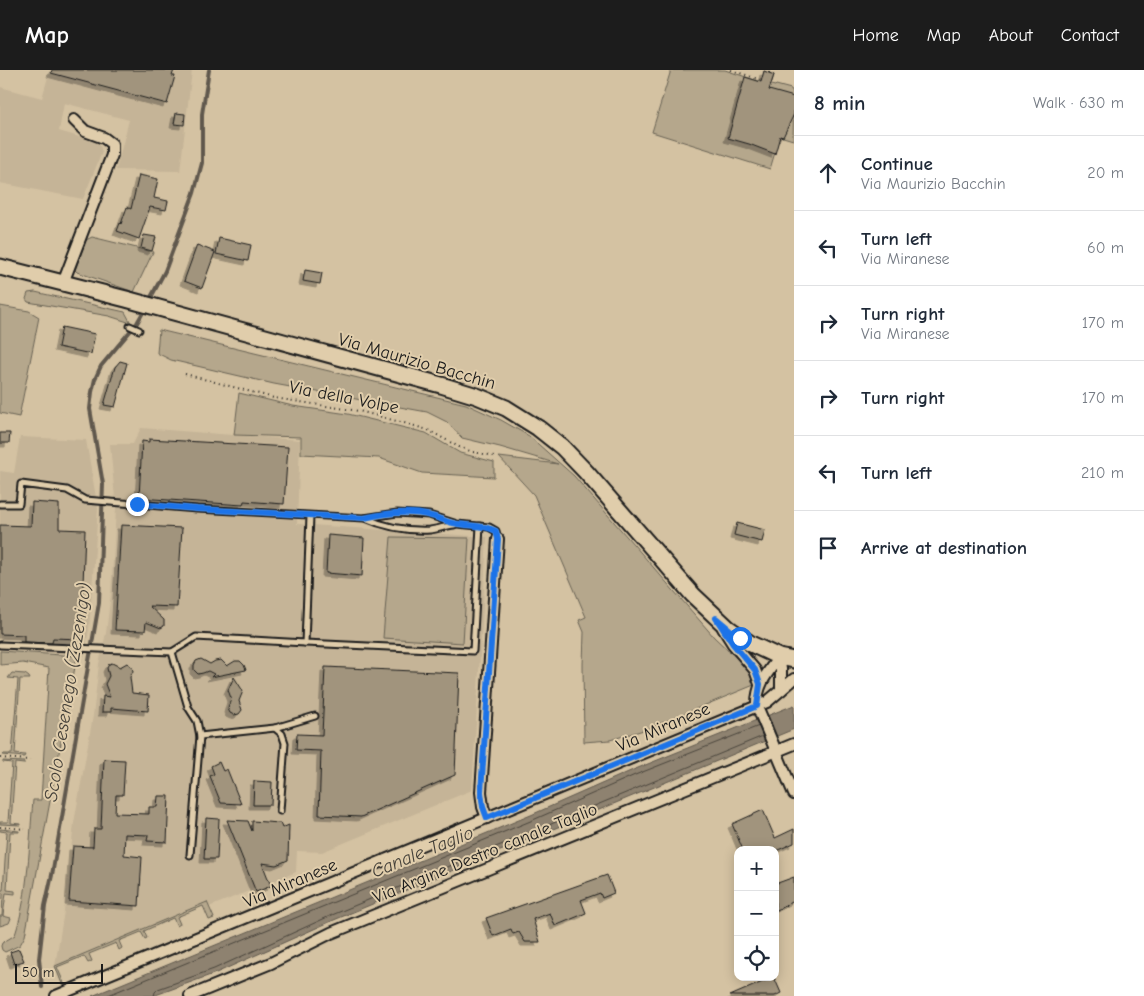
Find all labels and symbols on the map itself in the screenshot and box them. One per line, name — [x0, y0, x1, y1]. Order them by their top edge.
street label: Via Maurizio Bacchin — [336, 329, 498, 394]
street label: Via della Volpe — [287, 377, 401, 418]
route end — [126, 493, 149, 516]
water label: Scolo Cesenego (Zezenigo) — [40, 581, 96, 803]
route start — [729, 627, 752, 650]
street label: Via Miranese — [613, 698, 713, 757]
street label: Via Argine Destro canale Taglio — [370, 799, 601, 908]
water label: Canale Taglio — [368, 821, 477, 882]
street label: Via Miranese — [240, 854, 340, 913]
scale bar — [15, 961, 102, 984]

